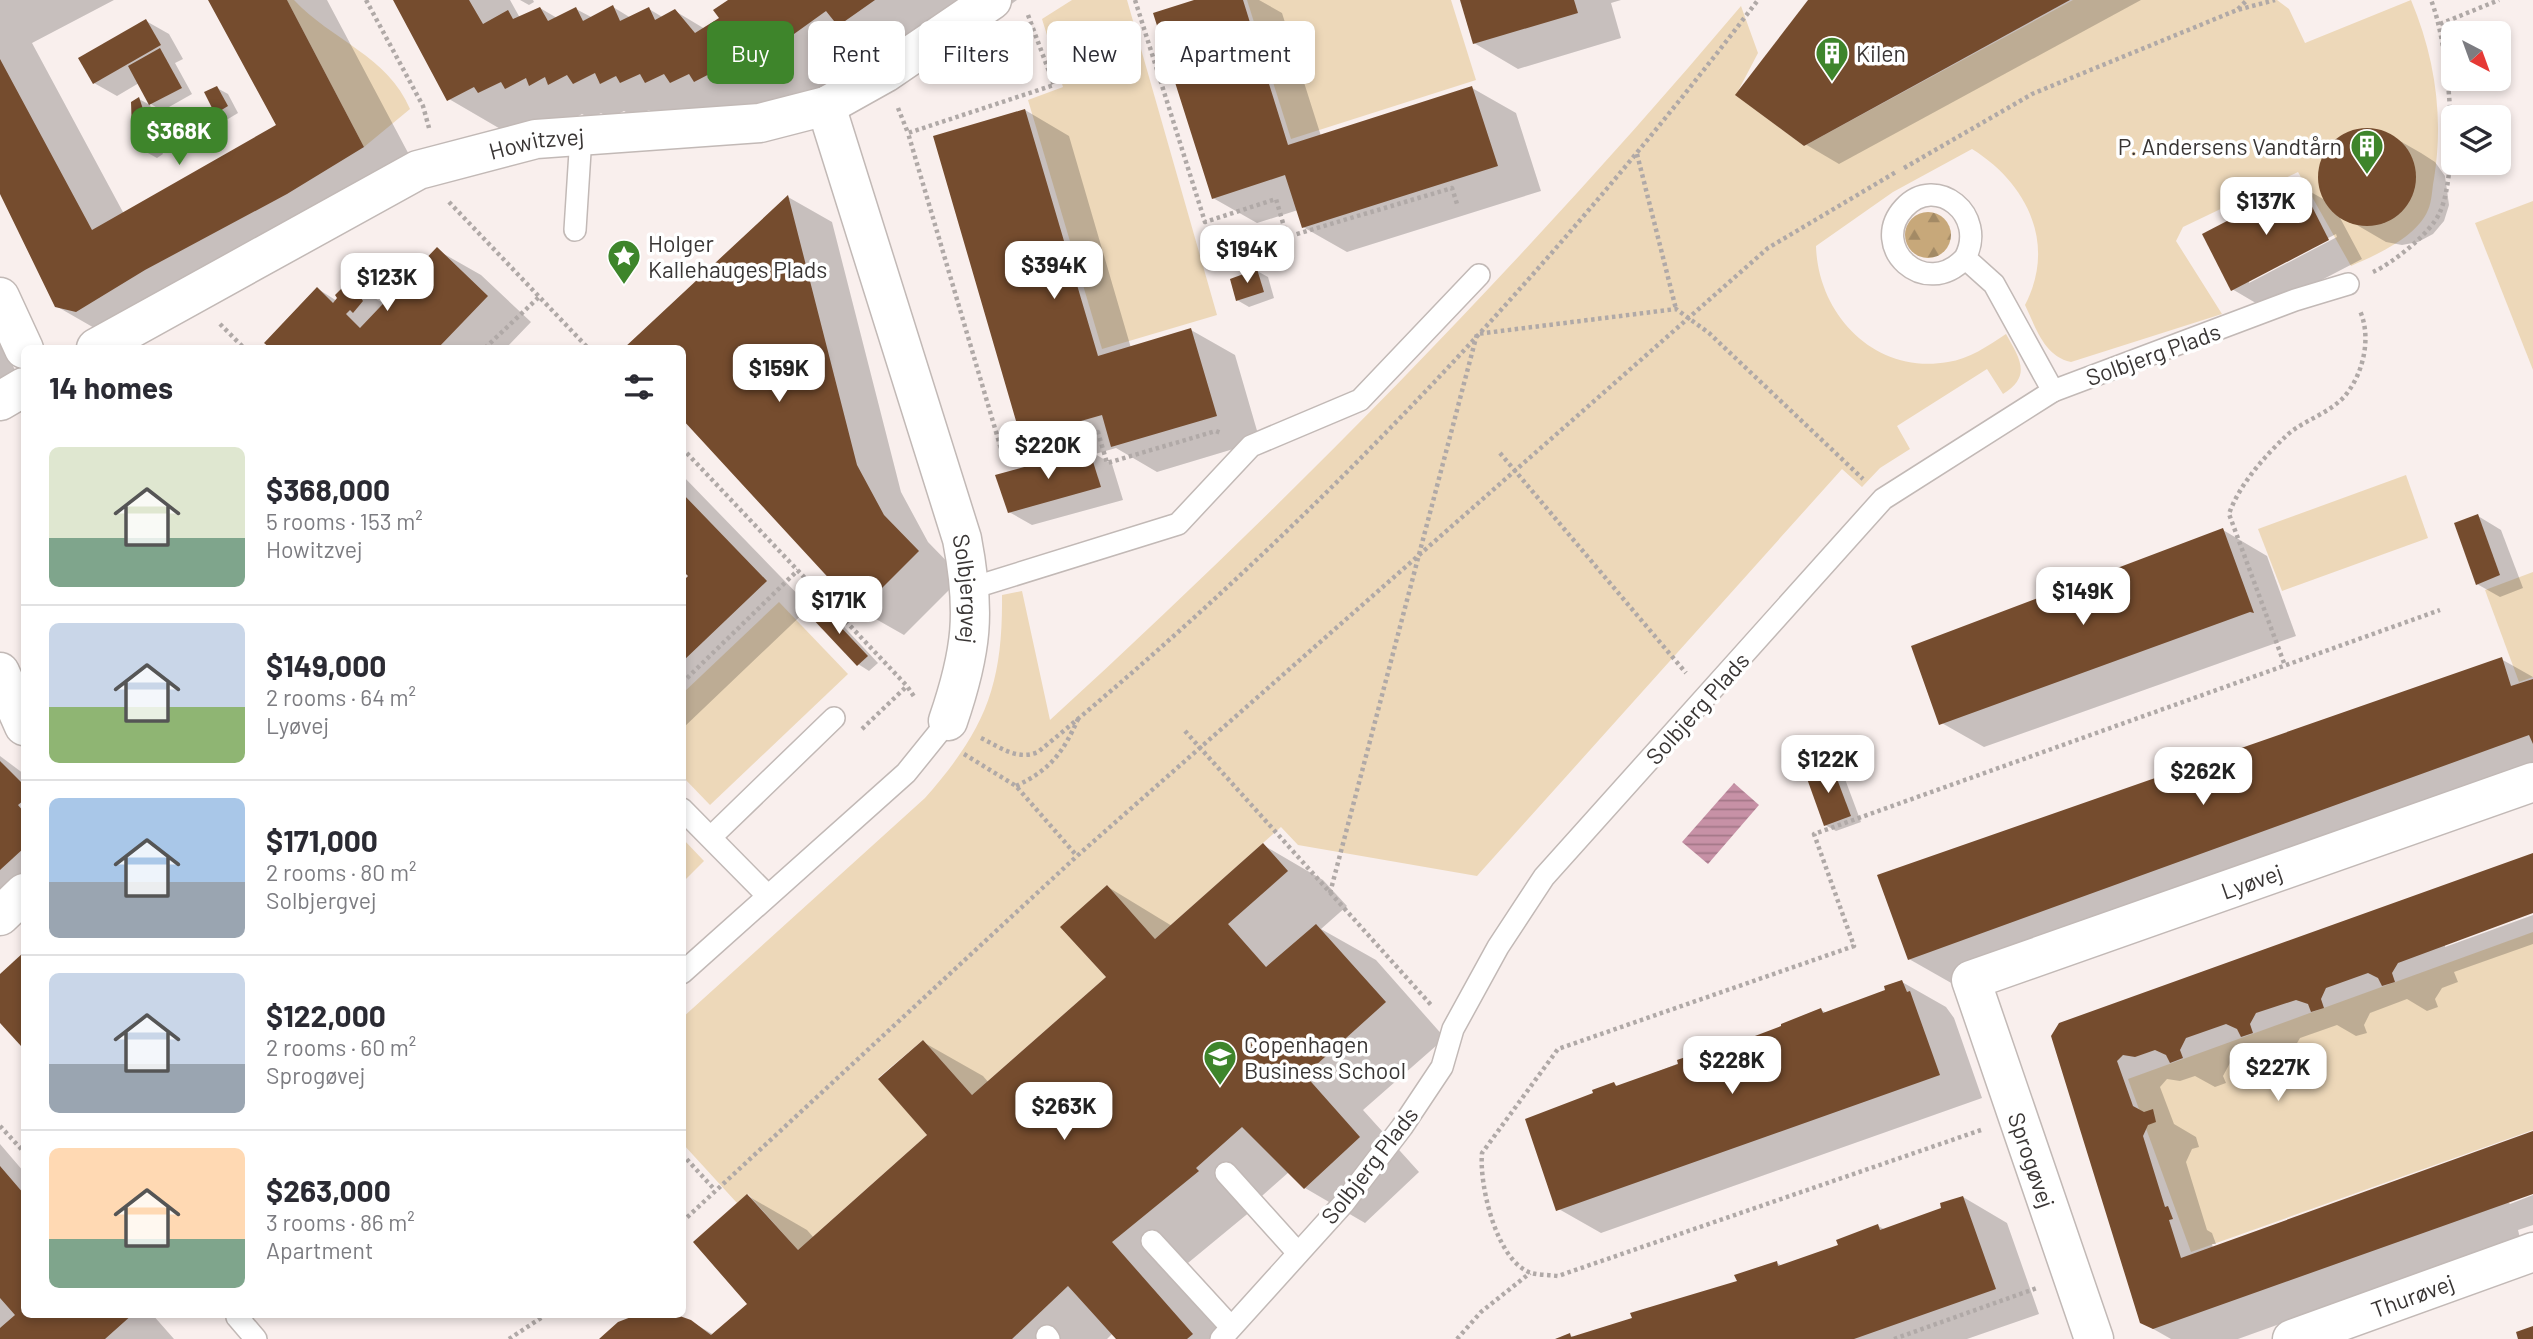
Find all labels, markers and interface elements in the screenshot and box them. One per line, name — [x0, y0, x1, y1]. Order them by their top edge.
chip: Buy — [707, 21, 794, 84]
chip: Rent — [808, 21, 905, 84]
chip: Filters — [919, 21, 1033, 84]
chip: New — [1047, 21, 1141, 84]
chip: Apartment — [1155, 21, 1315, 84]
north arrow — [2441, 21, 2511, 91]
map controls — [2441, 21, 2511, 175]
building icon: Kilen — [1813, 34, 1851, 83]
place label: Kilen — [1856, 39, 1906, 67]
button: layers — [2441, 105, 2511, 175]
pin: $368K — [130, 108, 228, 167]
text: $368K — [147, 116, 211, 144]
street label: Howitzvej — [486, 122, 585, 165]
building icon: P. Andersens Vandtårn — [2348, 127, 2386, 176]
place label: P. Andersens Vandtårn — [2118, 132, 2342, 160]
pin: $137K — [2217, 177, 2315, 237]
text: $137K — [2236, 186, 2296, 214]
pin: $194K — [1198, 226, 1296, 285]
place label: Holger Kallehauges Plads — [648, 229, 827, 283]
text: $194K — [1216, 234, 1278, 262]
place icon: Holger Kallehauges Plads — [605, 237, 643, 286]
pin: $394K — [1005, 242, 1103, 301]
text: $394K — [1021, 250, 1087, 278]
pin: $123K — [338, 254, 436, 313]
text: $123K — [357, 262, 417, 290]
street label: Solbjerg Plads — [2082, 317, 2224, 391]
pin: $159K — [730, 344, 828, 404]
text: $159K — [749, 353, 809, 381]
icon: filters — [620, 368, 658, 406]
text: 14 homes — [49, 369, 173, 405]
pin: $220K — [999, 421, 1097, 481]
text: $220K — [1015, 430, 1081, 458]
text: $368,000 — [266, 471, 390, 507]
icon: home — [105, 475, 189, 559]
text: 5 rooms · 153 m² — [266, 507, 423, 535]
street label: Solbjergvej — [947, 531, 984, 645]
text: Howitzvej — [266, 535, 363, 563]
pin: $149K — [2034, 568, 2132, 627]
pin: $171K — [790, 576, 888, 636]
text: $149K — [2052, 576, 2114, 604]
text: $171K — [811, 585, 867, 613]
street label: Solbjerg Plads — [1639, 646, 1755, 770]
text: $149,000 — [266, 647, 386, 683]
icon: home — [105, 651, 189, 735]
text: 2 rooms · 64 m² — [266, 683, 416, 711]
text: Lyøvej — [266, 711, 329, 739]
pin: $122K — [1779, 736, 1877, 795]
text: $122K — [1797, 744, 1859, 772]
pin: $262K — [2154, 748, 2252, 807]
text: $262K — [2170, 756, 2236, 784]
text: $171,000 — [266, 822, 378, 858]
icon: home — [105, 826, 189, 910]
street label: Lyøvej — [2217, 857, 2286, 905]
text: 2 rooms · 80 m² — [266, 858, 416, 886]
text: Solbjergvej — [266, 886, 377, 914]
text: $122,000 — [266, 997, 386, 1033]
icon: home — [105, 1001, 189, 1085]
place label: Copenhagen Business School — [1244, 1030, 1406, 1084]
text: 2 rooms · 60 m² — [266, 1033, 416, 1061]
pin: $228K — [1683, 1036, 1781, 1096]
school or university icon: Copenhagen Business School — [1201, 1038, 1239, 1087]
pin: $227K — [2229, 1044, 2327, 1103]
text: $228K — [1699, 1045, 1765, 1073]
text: $227K — [2246, 1052, 2310, 1080]
text: Sprogøvej — [266, 1061, 365, 1089]
pin: $263K — [1015, 1082, 1113, 1142]
text: $263K — [1031, 1091, 1097, 1119]
street label: Solbjerg Plads — [1315, 1101, 1423, 1229]
street label: Sprogøvej — [2003, 1108, 2061, 1212]
text: $263,000 — [266, 1172, 391, 1208]
icon: home — [105, 1176, 189, 1260]
text: 3 rooms · 86 m² — [266, 1208, 415, 1236]
text: Apartment — [266, 1236, 373, 1264]
street label: Thurøvej — [2367, 1268, 2458, 1323]

